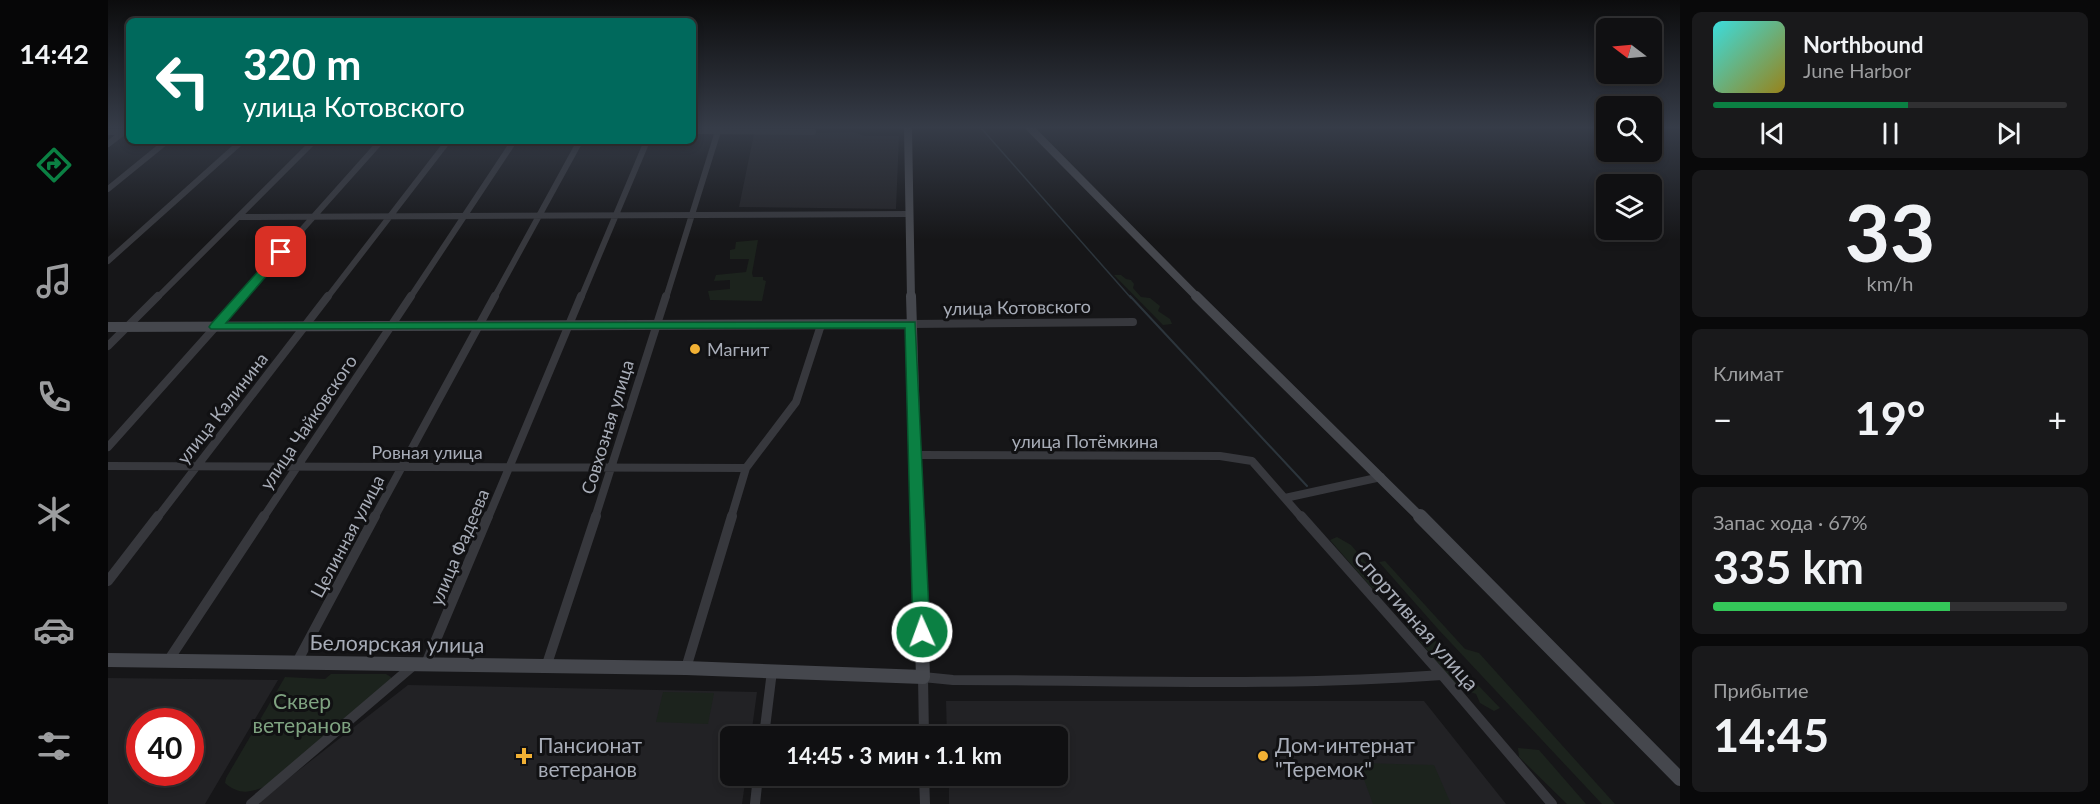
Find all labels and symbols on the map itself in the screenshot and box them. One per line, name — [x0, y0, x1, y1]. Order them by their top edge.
north arrow — [1596, 18, 1662, 84]
pin — [255, 226, 306, 277]
street label: улица Котовского — [943, 295, 1091, 319]
place label: Магнит — [707, 338, 769, 360]
marker: Магнит — [688, 342, 702, 356]
street label: улица Калинина — [172, 348, 272, 468]
street label: улица Чайковского — [255, 350, 361, 494]
street label: Совхозная улица — [576, 357, 638, 497]
street label: улица Потёмкина — [1012, 430, 1158, 452]
street label: Ровная улица — [371, 441, 483, 463]
street label: Целинная улица — [305, 471, 389, 601]
street label: улица Фадеева — [425, 485, 493, 609]
street label: Спортивная улица — [1349, 545, 1485, 695]
position arrow — [890, 600, 954, 664]
street label: Белоярская улица — [309, 629, 485, 657]
park label: Сквер ветеранов — [253, 688, 351, 737]
speed limit sign: 40 — [126, 708, 204, 786]
place label: Пансионат ветеранов — [538, 732, 642, 781]
place label: Дом-интернат "Теремок" — [1275, 732, 1415, 781]
marker: Пансионат ветеранов — [515, 747, 533, 765]
marker: Дом-интернат "Теремок" — [1256, 749, 1270, 763]

